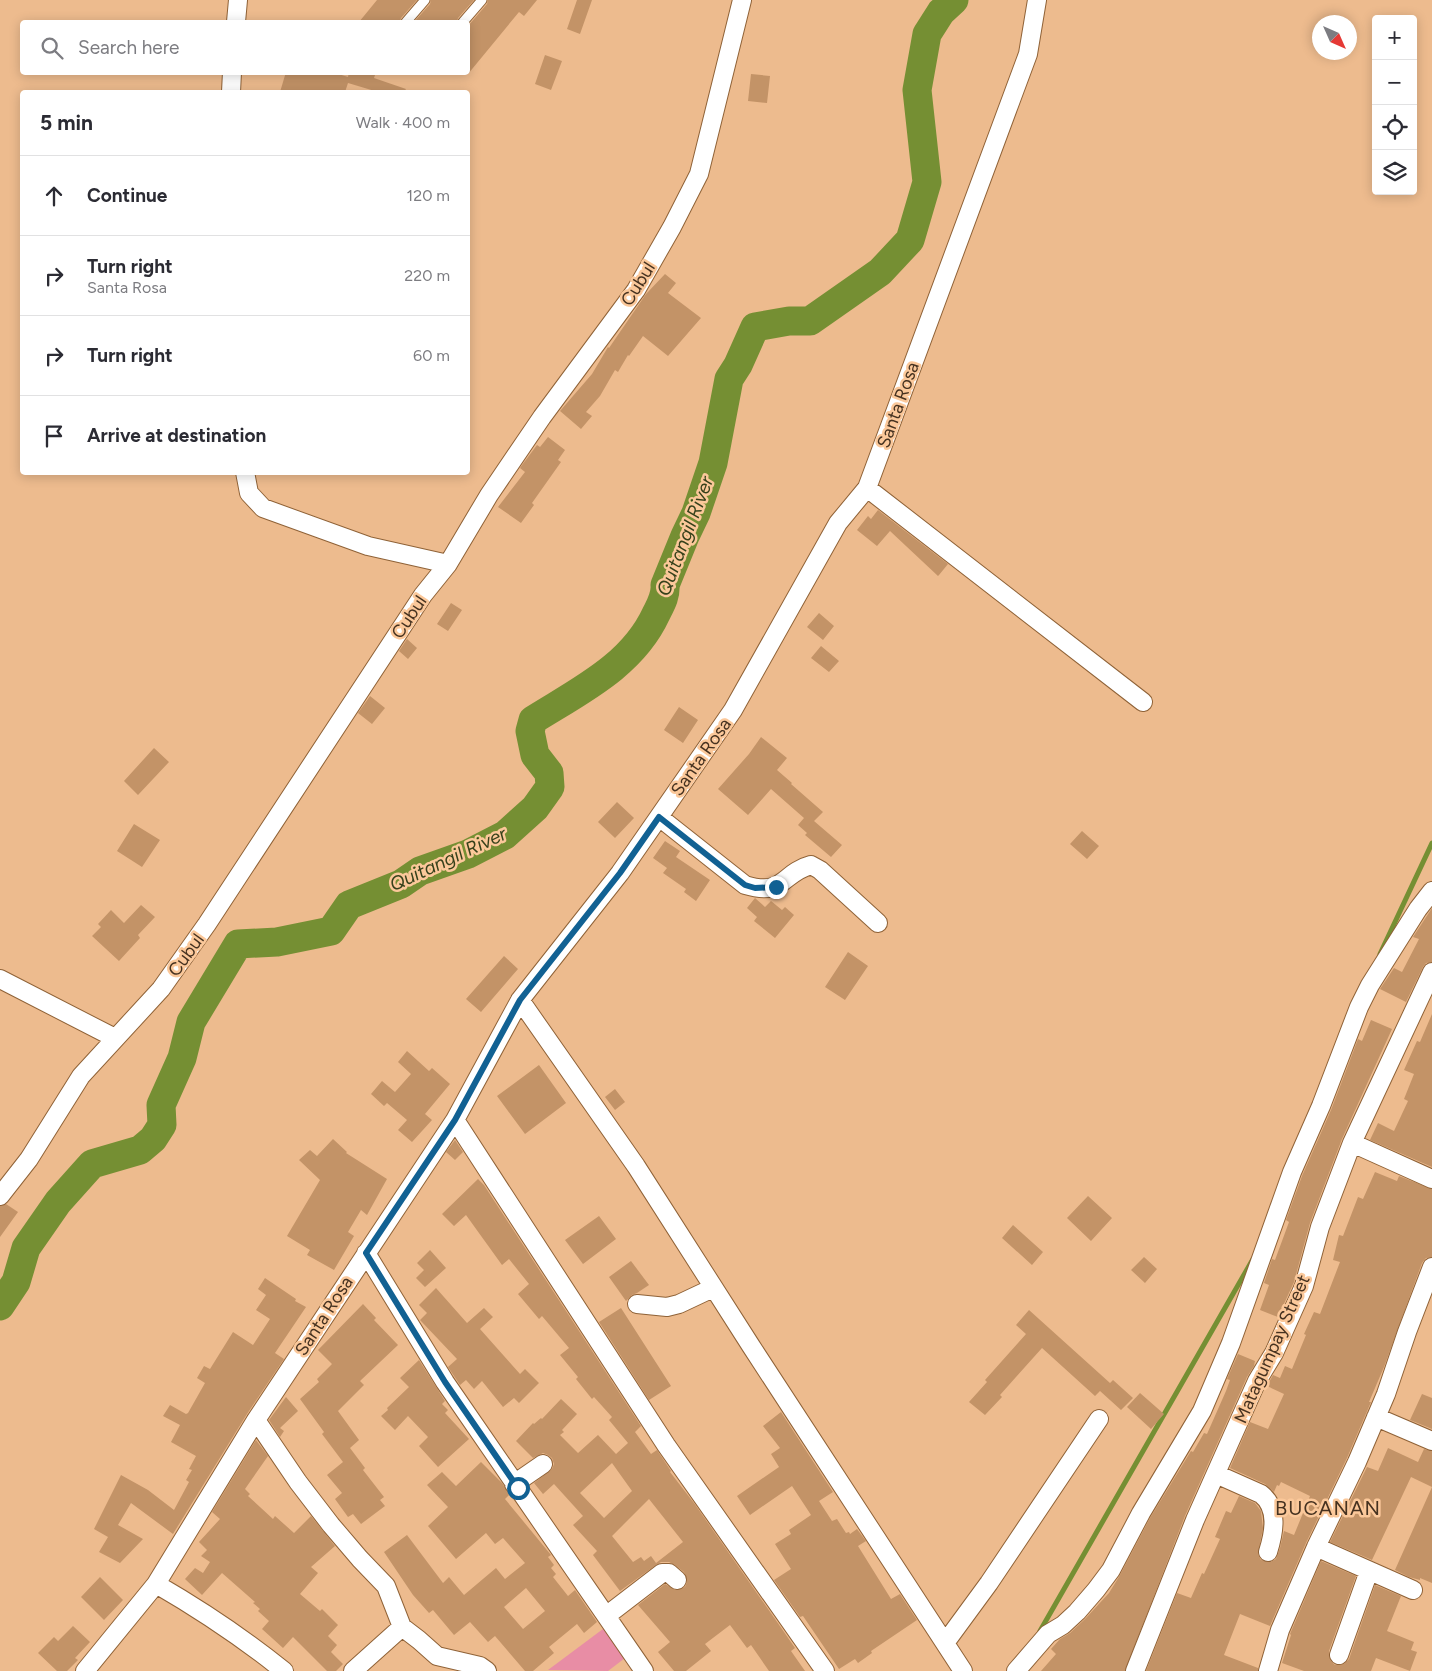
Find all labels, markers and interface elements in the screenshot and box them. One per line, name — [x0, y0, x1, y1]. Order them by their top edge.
north arrow — [1312, 15, 1357, 60]
map controls — [1372, 15, 1417, 195]
button: + — [1372, 15, 1417, 60]
search box — [20, 20, 470, 75]
icon: search — [38, 34, 66, 62]
text: Search here — [78, 36, 180, 59]
button: − — [1372, 60, 1417, 105]
button: locate — [1372, 105, 1417, 150]
text: 5 min — [40, 110, 93, 135]
text: Walk · 400 m — [356, 113, 450, 132]
button: layers — [1372, 150, 1417, 195]
icon: ahead — [40, 182, 68, 210]
text: Continue — [87, 184, 167, 207]
text: 120 m — [407, 186, 450, 205]
text: Turn right — [87, 255, 173, 278]
street label: Cubul — [616, 258, 660, 310]
icon: right — [40, 262, 68, 290]
text: 220 m — [404, 266, 450, 285]
text: Santa Rosa — [87, 278, 167, 297]
icon: right — [40, 342, 68, 370]
text: Turn right — [87, 344, 173, 367]
text: 60 m — [413, 346, 450, 365]
street label: Santa Rosa — [872, 359, 924, 451]
icon: arrive — [40, 422, 68, 450]
text: Arrive at destination — [87, 424, 266, 447]
water label: Quitangil River — [652, 472, 719, 599]
street label: Cubul — [387, 591, 431, 643]
street label: Santa Rosa — [666, 714, 736, 800]
water label: Quitangil River — [386, 822, 511, 896]
route end — [765, 876, 788, 899]
street label: Cubul — [163, 929, 209, 981]
street label: Matagumpay Street — [1229, 1271, 1315, 1427]
street label: Santa Rosa — [290, 1272, 358, 1360]
route start — [507, 1477, 530, 1500]
district label: BUCANAN — [1275, 1496, 1381, 1520]

